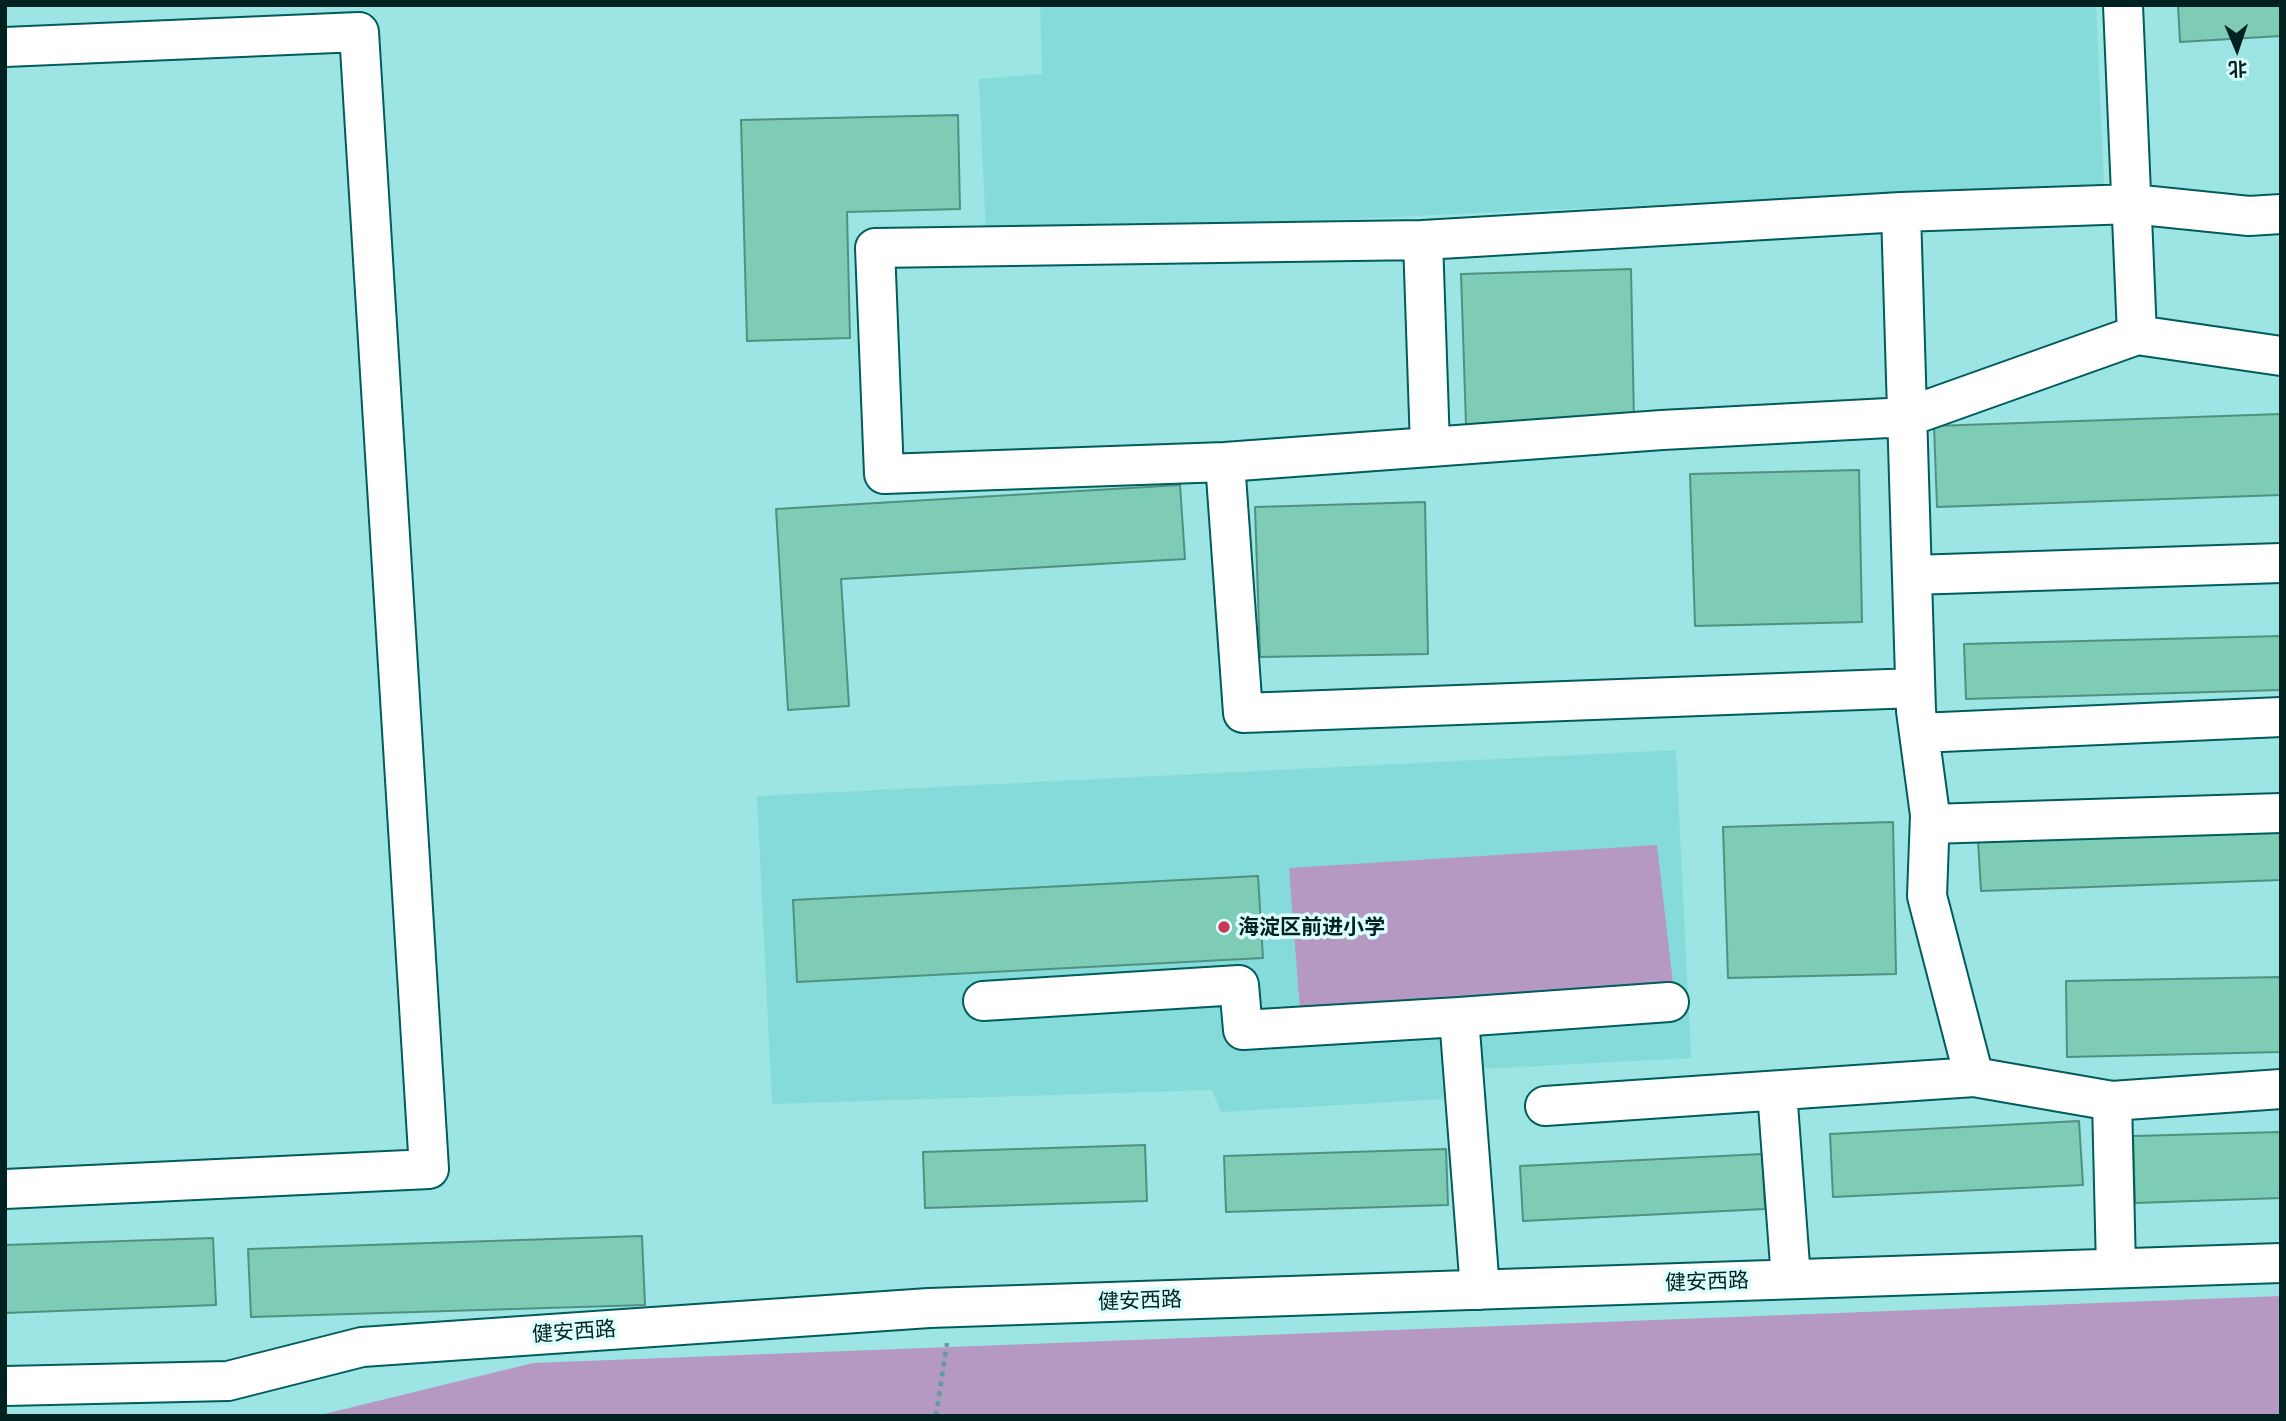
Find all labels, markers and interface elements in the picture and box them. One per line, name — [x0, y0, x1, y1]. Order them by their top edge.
north arrow — [2202, 14, 2272, 84]
text: 北 — [2228, 57, 2248, 83]
place label: 海淀区前进小学 — [1238, 914, 1385, 940]
marker: 海淀区前进小学 — [1216, 919, 1232, 935]
street label: 健安西路 — [1665, 1268, 1749, 1296]
street label: 健安西路 — [1098, 1287, 1182, 1315]
street label: 健安西路 — [531, 1317, 617, 1347]

